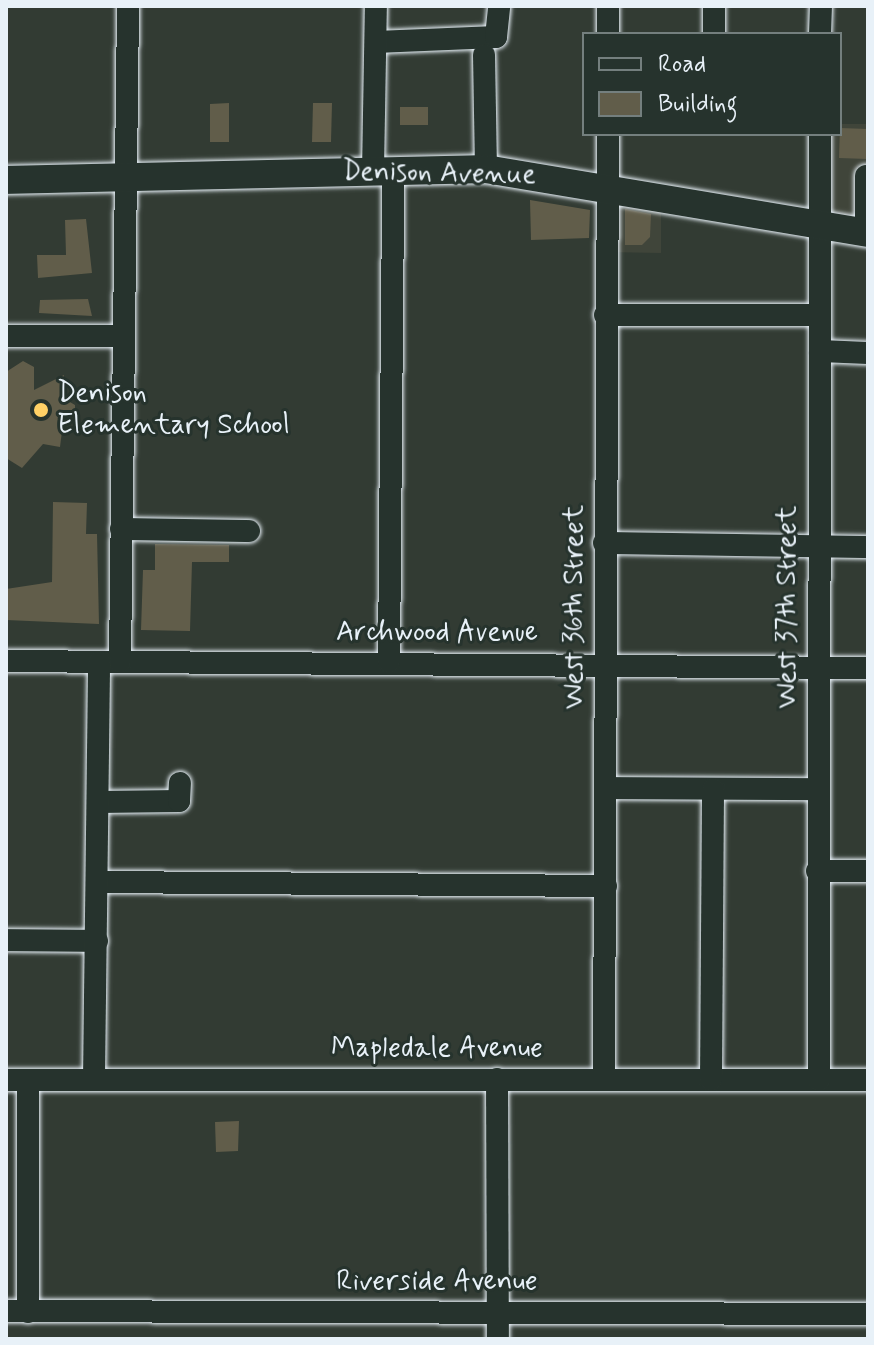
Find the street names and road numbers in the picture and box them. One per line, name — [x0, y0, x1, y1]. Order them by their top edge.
street label: Denison Avenue — [346, 156, 532, 192]
street label: West 36th Street — [558, 505, 592, 709]
street label: West 37th Street — [771, 505, 805, 709]
street label: Archwood Avenue — [333, 616, 541, 650]
street label: Mapledale Avenue — [329, 1032, 545, 1066]
street label: Riverside Avenue — [335, 1265, 539, 1299]

